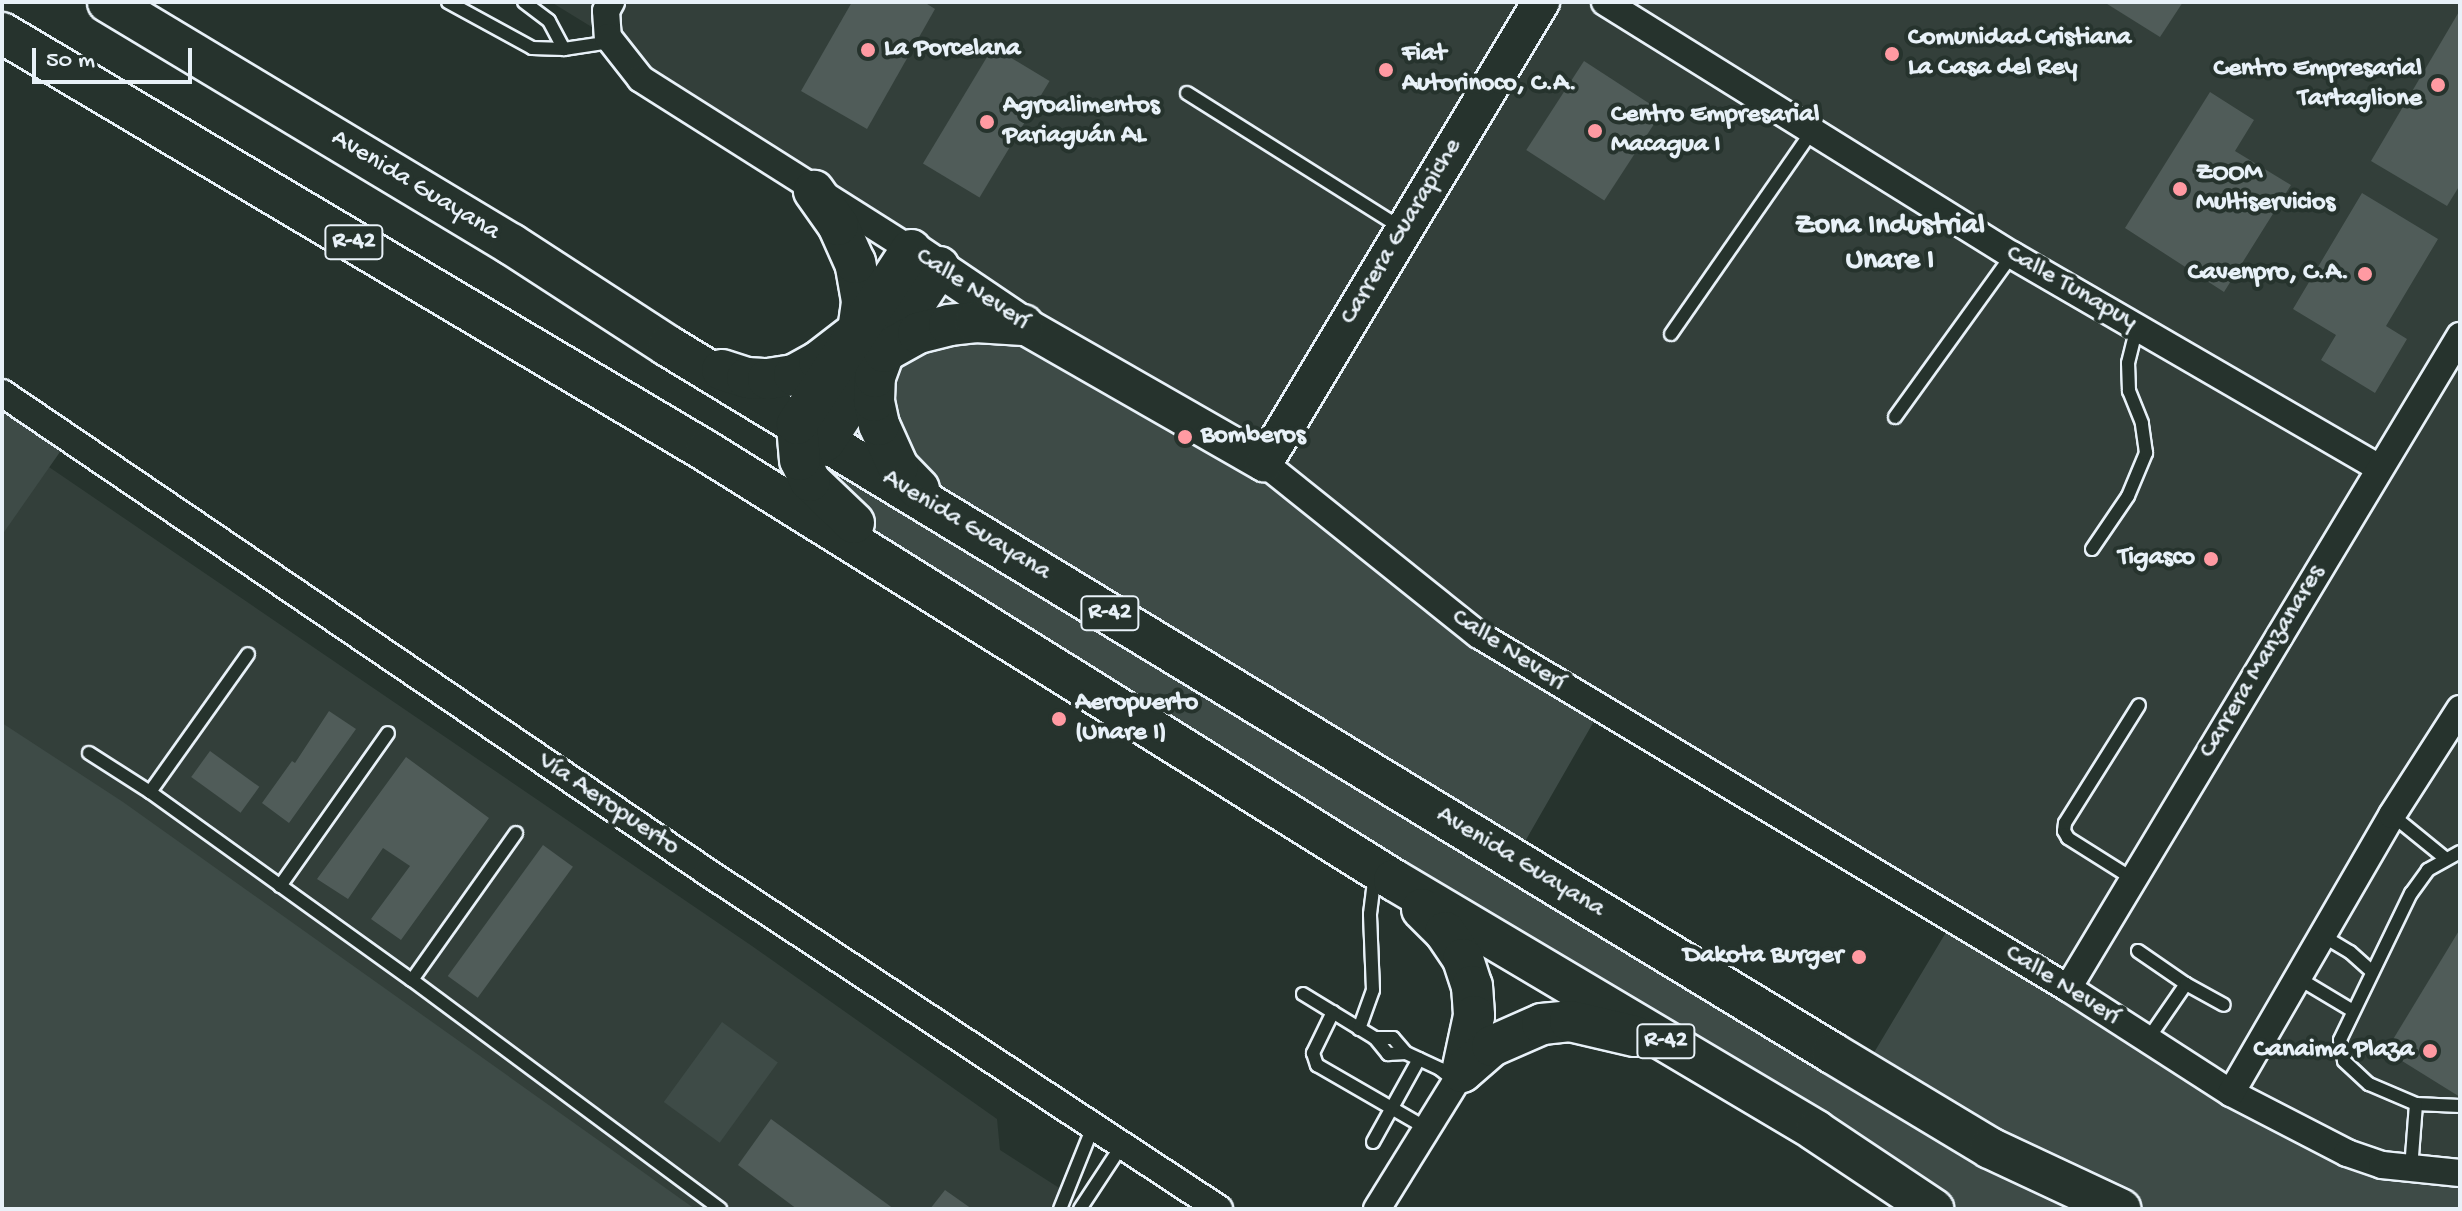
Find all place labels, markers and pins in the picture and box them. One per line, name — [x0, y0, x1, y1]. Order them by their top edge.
place label: Comunidad Cristiana La Casa del Rey — [1908, 23, 2131, 84]
place label: La Porcelana — [884, 34, 1020, 66]
place label: Fiat Autorinoco, C.A. — [1402, 39, 1577, 100]
marker: La Porcelana — [859, 41, 877, 59]
marker: Comunidad Cristiana La Casa del Rey — [1883, 45, 1901, 63]
place label: Centro Empresarial Tartaglione — [2214, 54, 2422, 116]
marker: Fiat Autorinoco, C.A. — [1377, 61, 1395, 79]
marker: Centro Empresarial Tartaglione — [2429, 76, 2447, 94]
place label: Agroalimentos Pariaguán AL — [1003, 91, 1160, 152]
place label: Centro Empresarial Macagua I — [1611, 100, 1819, 162]
marker: Agroalimentos Pariaguán AL — [978, 113, 996, 131]
marker: Centro Empresarial Macagua I — [1586, 122, 1604, 140]
place label: ZOOM Multiservicios — [2196, 158, 2335, 220]
marker: ZOOM Multiservicios — [2171, 180, 2189, 198]
place label: Cavenpro, C.A. — [2188, 258, 2349, 290]
marker: Cavenpro, C.A. — [2356, 265, 2374, 283]
place label: Bomberos — [1201, 421, 1306, 453]
marker: Bomberos — [1176, 428, 1194, 446]
place label: Tigasco — [2118, 543, 2195, 575]
marker: Tigasco — [2202, 550, 2220, 568]
place label: Aeropuerto (Unare I) — [1075, 688, 1198, 750]
marker: Aeropuerto (Unare I) — [1050, 710, 1068, 728]
place label: Dakota Burger — [1683, 941, 1843, 973]
marker: Dakota Burger — [1850, 948, 1868, 966]
place label: Canaima Plaza — [2254, 1035, 2414, 1067]
marker: Canaima Plaza — [2421, 1042, 2439, 1060]

